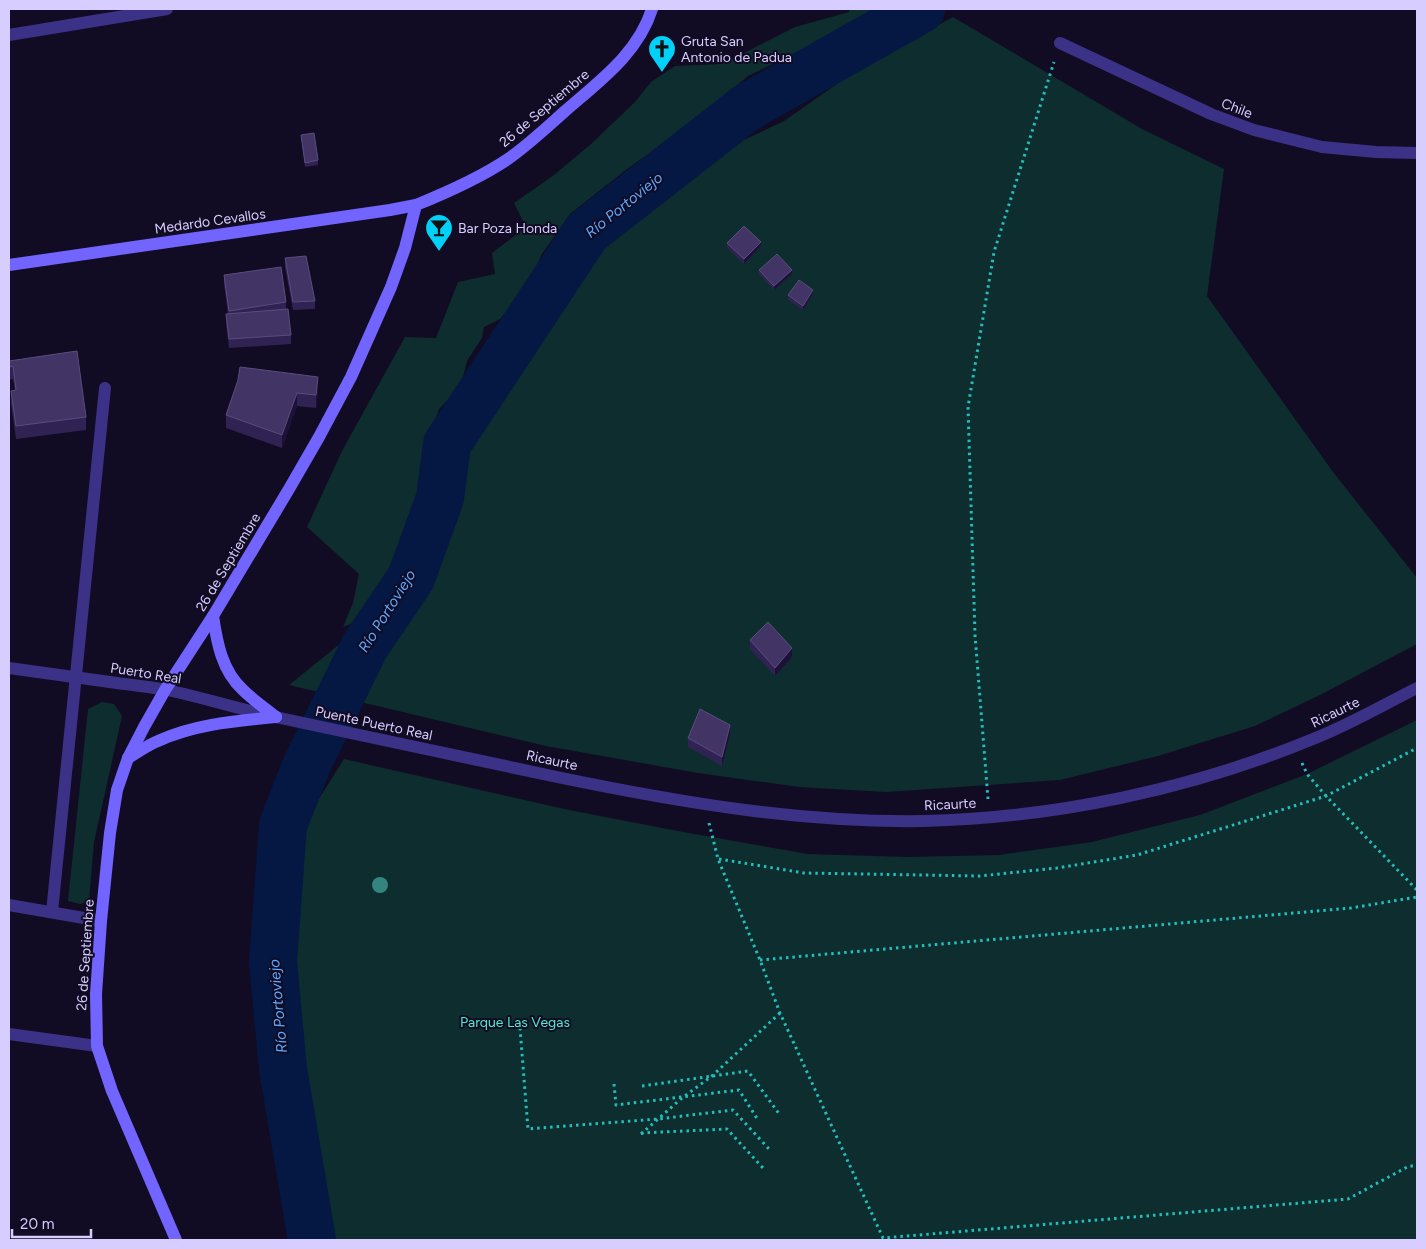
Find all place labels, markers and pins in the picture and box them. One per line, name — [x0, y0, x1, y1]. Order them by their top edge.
place label: Gruta San Antonio de Padua — [681, 33, 792, 66]
church icon: Gruta San Antonio de Padua — [647, 34, 677, 73]
bar icon: Bar Poza Honda — [424, 213, 454, 252]
place label: Bar Poza Honda — [458, 220, 557, 237]

